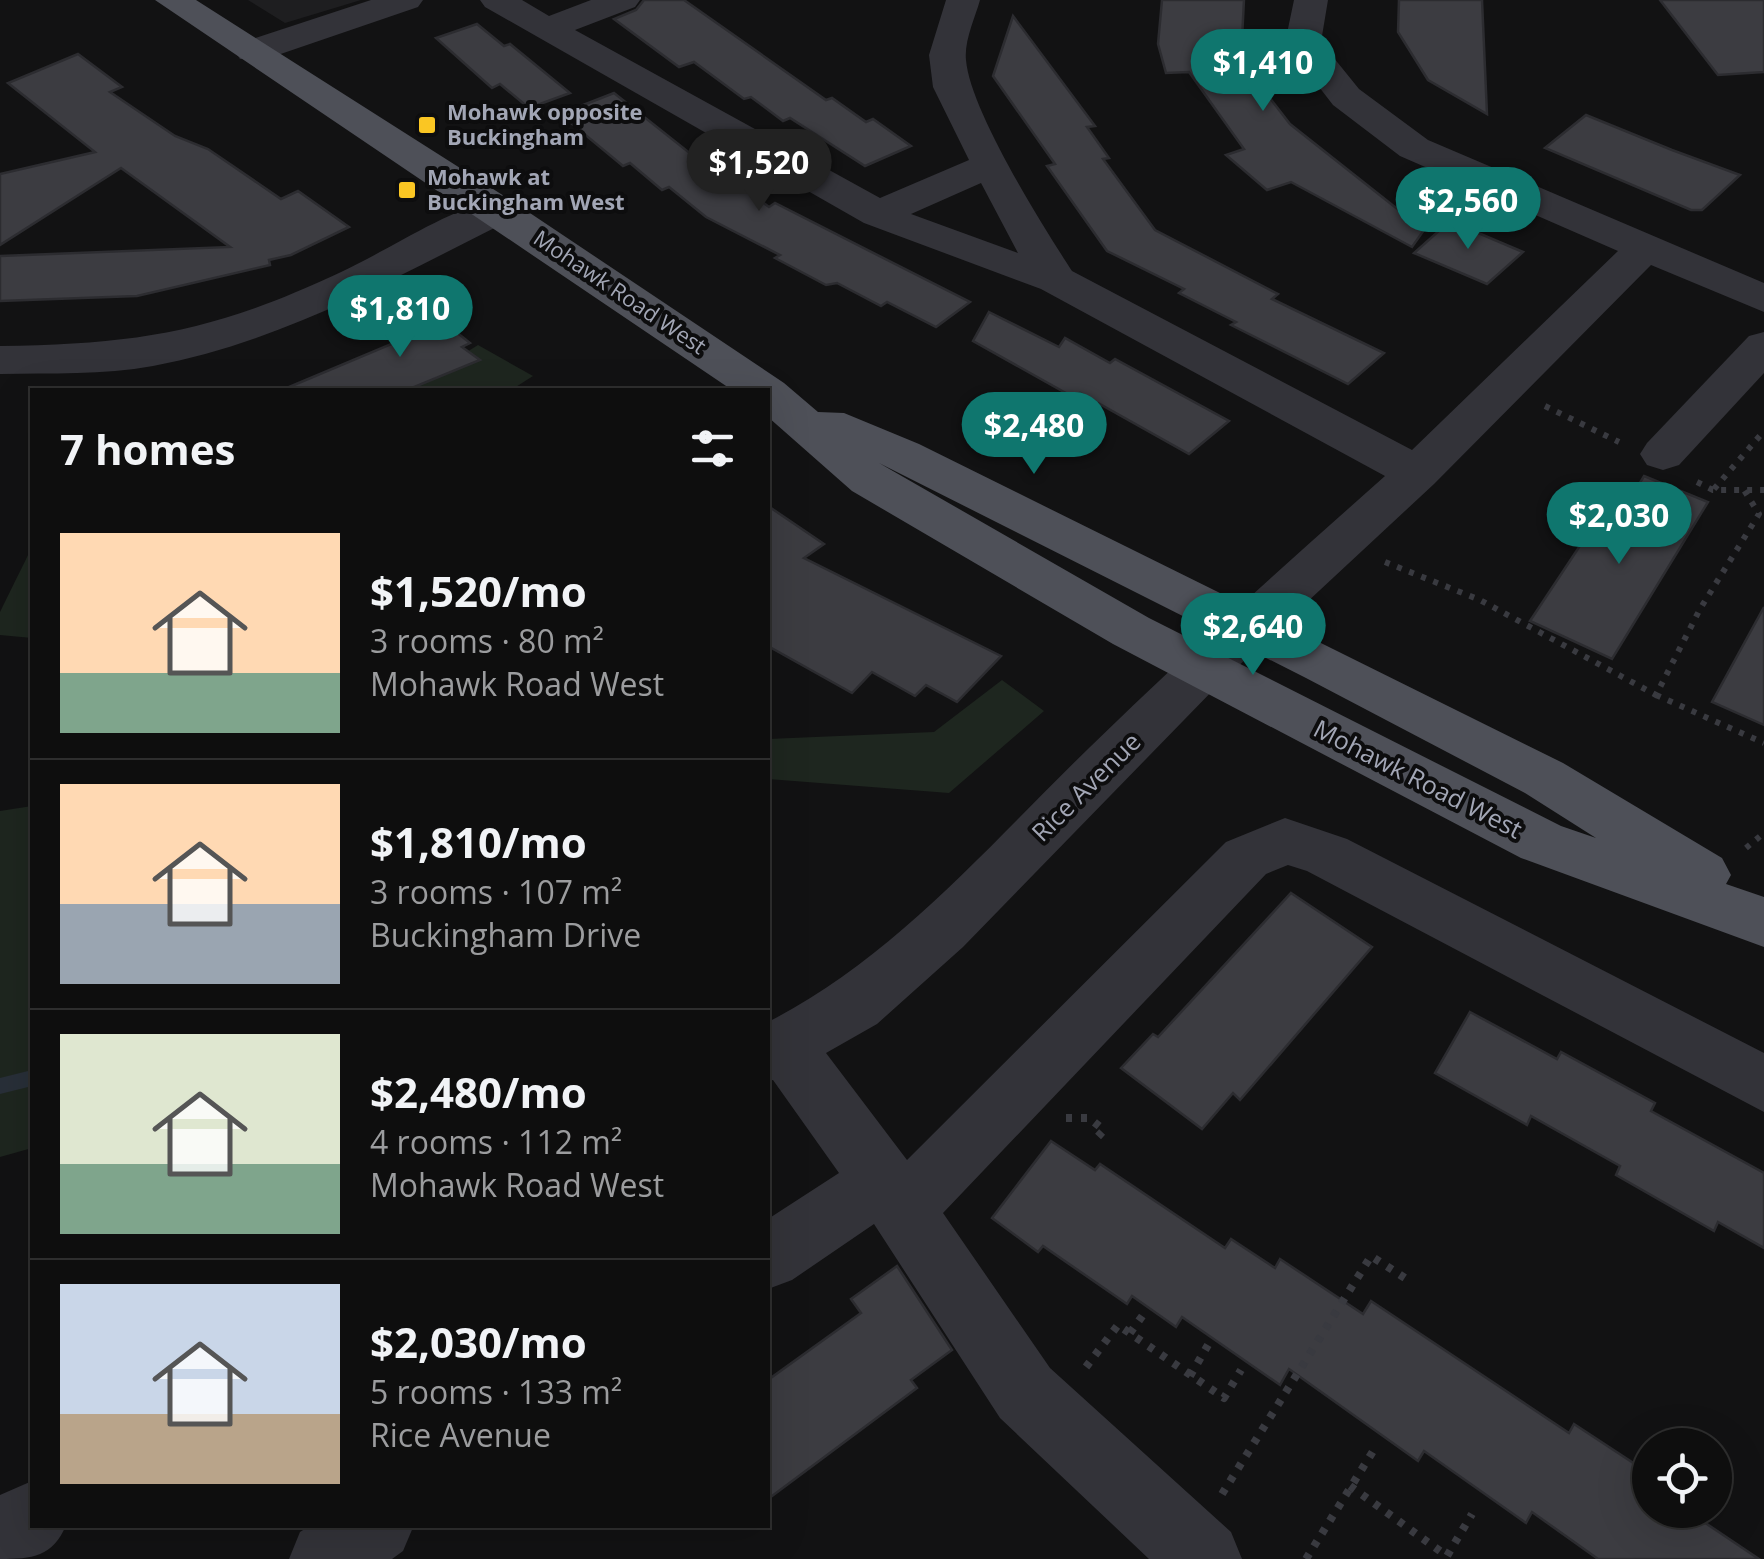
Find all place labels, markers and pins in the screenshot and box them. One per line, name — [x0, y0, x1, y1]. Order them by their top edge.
pin: $1,410 — [1182, 29, 1344, 114]
place label: Mohawk opposite Buckingham — [447, 96, 643, 151]
marker: Mohawk opposite Buckingham — [416, 114, 438, 136]
pin: $1,520 — [678, 129, 840, 214]
place label: Mohawk at Buckingham West — [427, 161, 625, 216]
pin: $2,560 — [1387, 167, 1549, 252]
marker: Mohawk at Buckingham West — [396, 179, 418, 201]
pin: $1,810 — [319, 275, 481, 360]
pin: $2,480 — [953, 392, 1115, 477]
pin: $2,030 — [1538, 482, 1700, 567]
pin: $2,640 — [1172, 593, 1334, 678]

